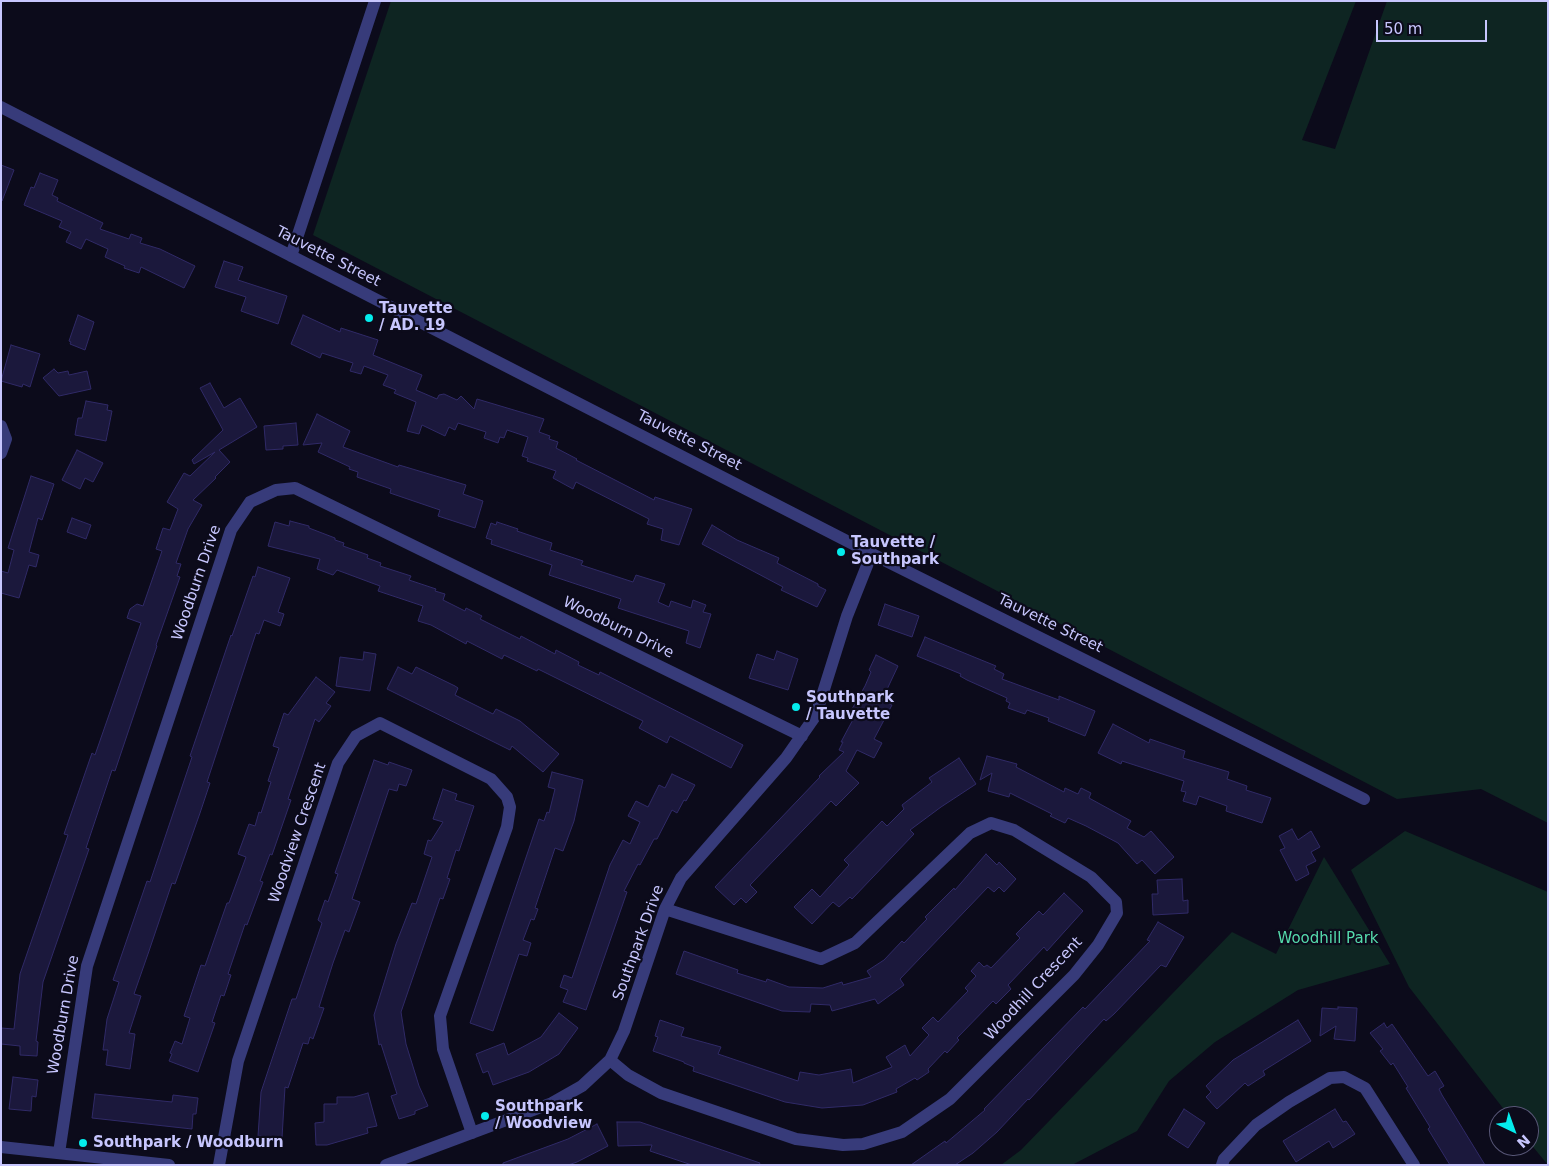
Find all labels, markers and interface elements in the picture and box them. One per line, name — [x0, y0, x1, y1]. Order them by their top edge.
scale bar — [1379, 10, 1490, 42]
text: 50 m — [1384, 20, 1422, 38]
street label: Tauvette Street — [273, 223, 383, 291]
place label: Tauvette / AD. 19 — [379, 300, 453, 335]
marker: Tauvette / AD. 19 — [363, 312, 375, 324]
street label: Tauvette Street — [634, 407, 744, 475]
street label: Woodburn Drive — [169, 523, 225, 643]
place label: Tauvette / Southpark — [851, 534, 939, 569]
marker: Tauvette / Southpark — [835, 546, 847, 558]
street label: Tauvette Street — [994, 591, 1106, 657]
street label: Woodburn Drive — [560, 593, 676, 663]
place label: Southpark / Tauvette — [806, 689, 894, 724]
marker: Southpark / Tauvette — [790, 701, 802, 713]
street label: Woodview Crescent — [266, 760, 330, 906]
street label: Southpark Drive — [610, 883, 668, 1003]
park label: Woodhill Park — [1277, 930, 1379, 948]
street label: Woodhill Crescent — [981, 934, 1087, 1044]
street label: Woodburn Drive — [45, 954, 83, 1076]
place label: Southpark / Woodview — [495, 1098, 592, 1133]
north arrow — [1489, 1106, 1539, 1156]
marker: Southpark / Woodview — [479, 1110, 491, 1122]
text: N — [1514, 1132, 1533, 1151]
place label: Southpark / Woodburn — [93, 1134, 284, 1152]
marker: Southpark / Woodburn — [77, 1137, 89, 1149]

